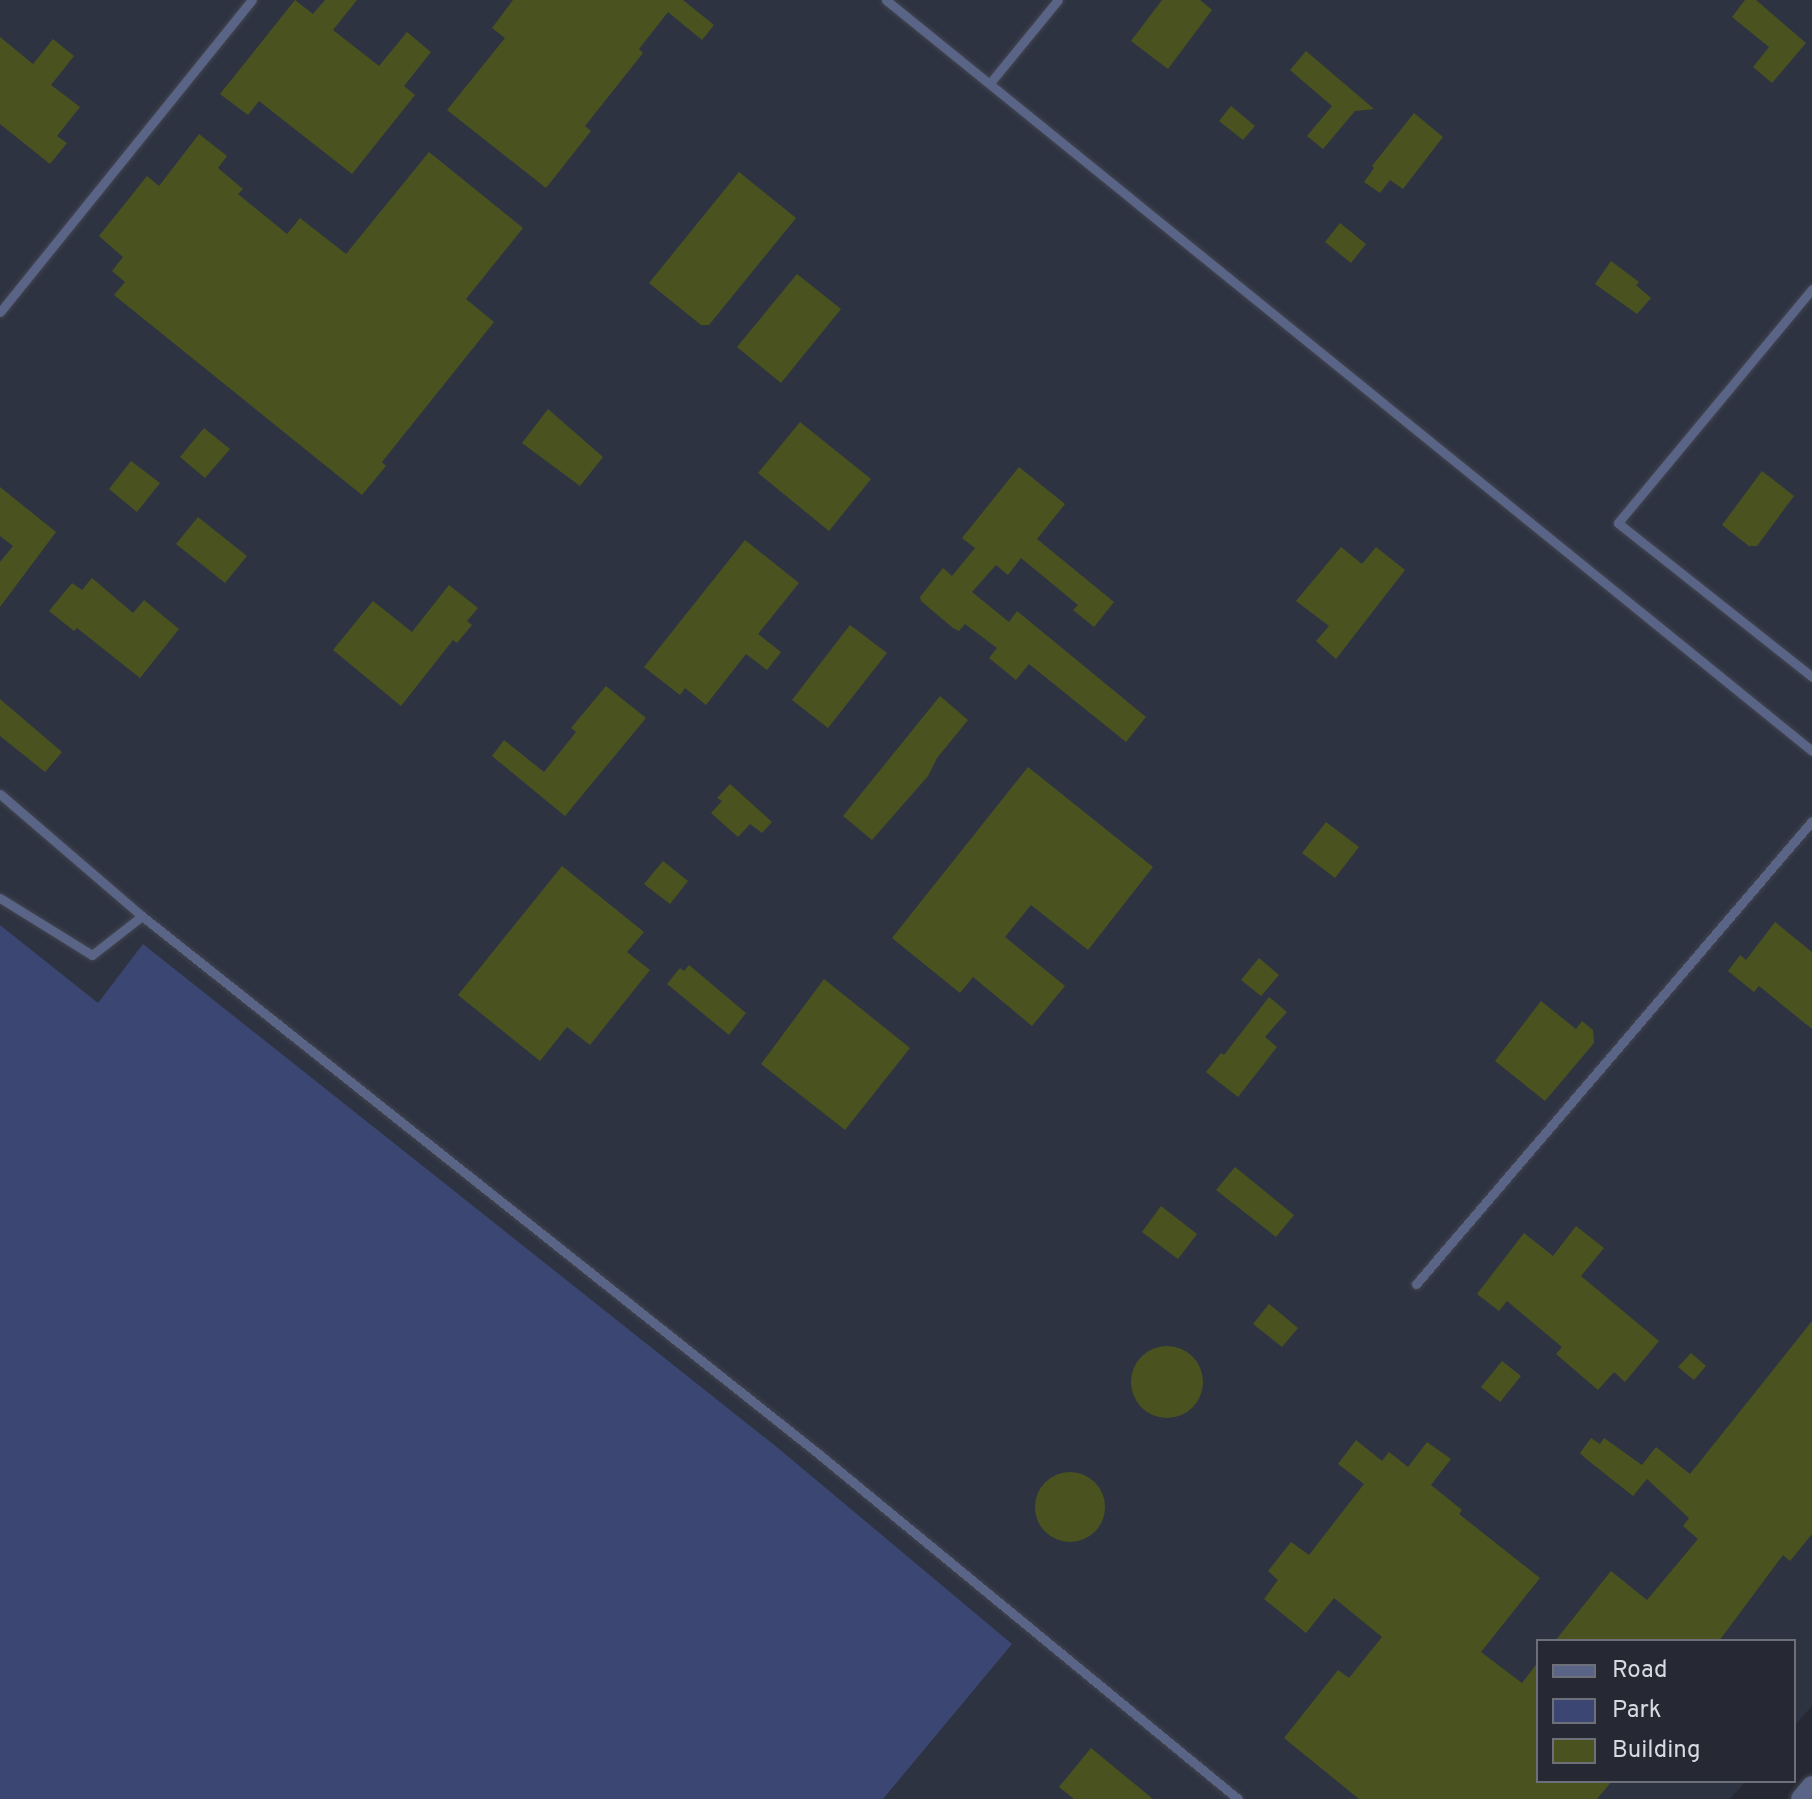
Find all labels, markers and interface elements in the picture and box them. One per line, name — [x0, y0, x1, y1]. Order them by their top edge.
legend — [1536, 1639, 1796, 1783]
text: Road — [1612, 1656, 1668, 1686]
text: Park — [1612, 1696, 1662, 1726]
text: Building — [1612, 1736, 1701, 1766]

